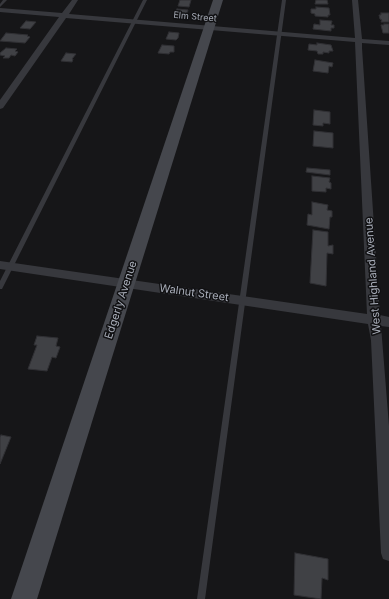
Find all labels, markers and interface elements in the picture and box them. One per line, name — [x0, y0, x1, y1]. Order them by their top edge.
street label: Elm Street — [173, 10, 217, 24]
street label: West Highland Avenue — [362, 217, 384, 335]
street label: Edgerly Avenue — [102, 259, 140, 341]
street label: Walnut Street — [158, 282, 230, 304]

